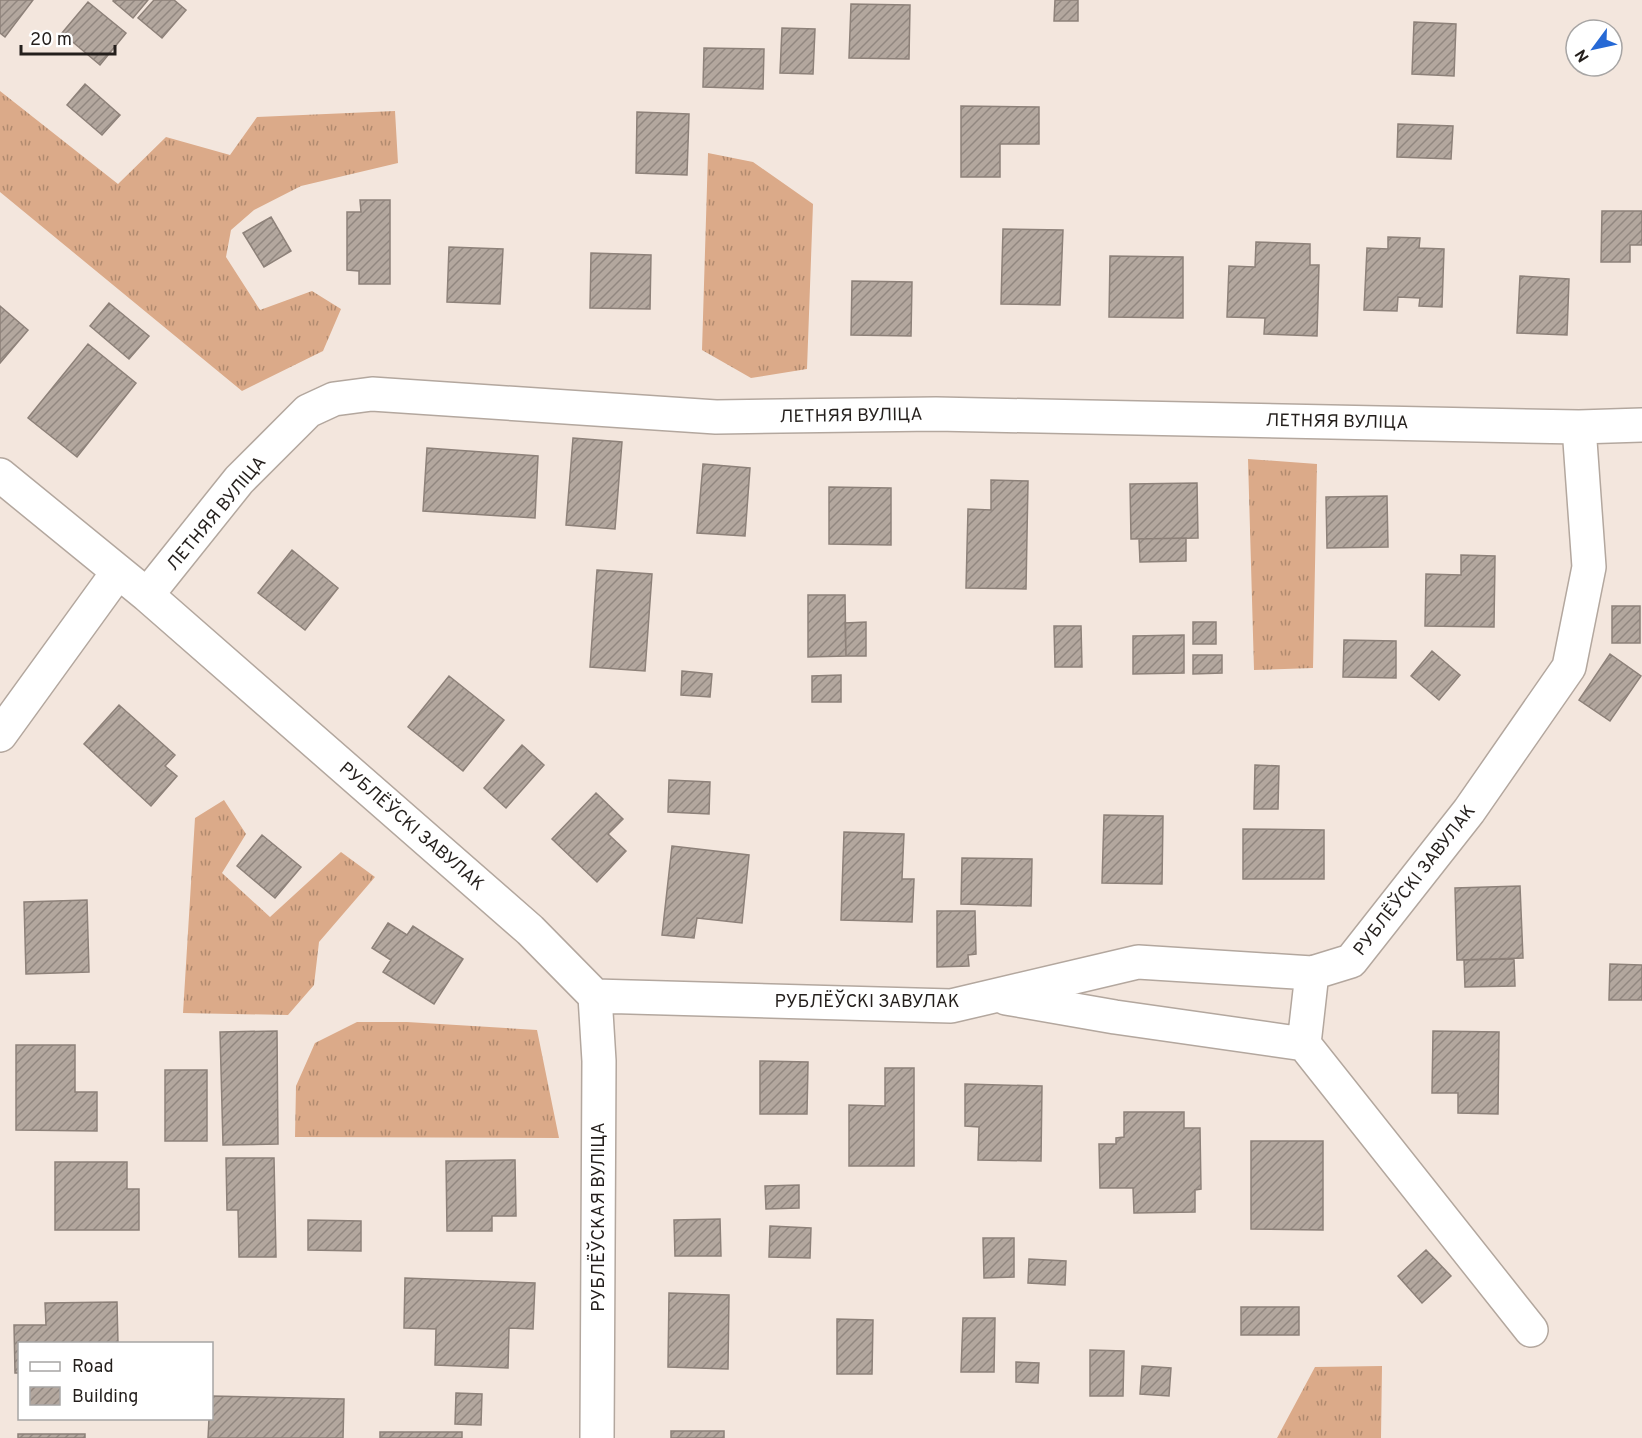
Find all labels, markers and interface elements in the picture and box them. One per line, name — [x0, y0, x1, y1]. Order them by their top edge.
scale bar — [21, 18, 116, 56]
north arrow — [1564, 18, 1624, 78]
text: 20 m — [30, 29, 72, 52]
text: N — [1572, 45, 1595, 65]
street label: ЛЕТНЯЯ ВУЛІЦА — [779, 404, 923, 429]
street label: ЛЕТНЯЯ ВУЛІЦА — [1265, 410, 1409, 435]
street label: ЛЕТНЯЯ ВУЛІЦА — [162, 452, 272, 576]
street label: РУБЛЁЎСКІ ЗАВУЛАК — [334, 756, 490, 897]
street label: РУБЛЁЎСКІ ЗАВУЛАК — [1348, 800, 1481, 961]
street label: РУБЛЁЎСКІ ЗАВУЛАК — [774, 989, 960, 1014]
street label: РУБЛЁЎСКАЯ ВУЛІЦА — [586, 1122, 611, 1312]
legend — [18, 1342, 213, 1420]
text: Road — [72, 1356, 114, 1379]
text: Building — [72, 1386, 138, 1409]

